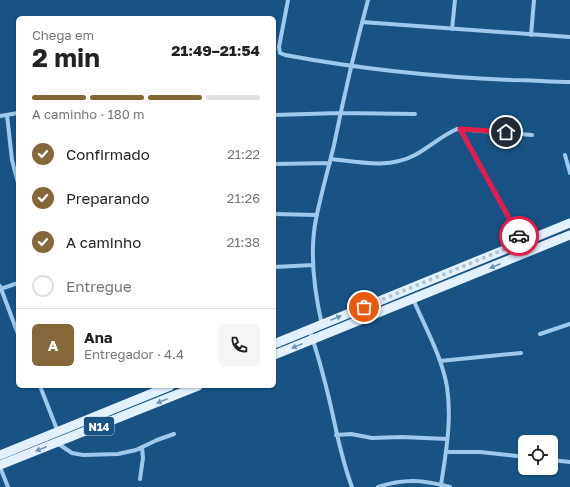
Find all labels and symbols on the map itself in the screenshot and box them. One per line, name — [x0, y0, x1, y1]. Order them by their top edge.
pin — [489, 115, 523, 149]
courier — [499, 216, 539, 256]
one-way arrow — [488, 263, 500, 269]
pin — [347, 290, 381, 324]
one-way arrow — [331, 315, 343, 321]
one-way arrow — [290, 344, 302, 350]
one-way arrow — [155, 398, 167, 404]
road number: N14 — [84, 417, 114, 435]
one-way arrow — [36, 446, 47, 452]

